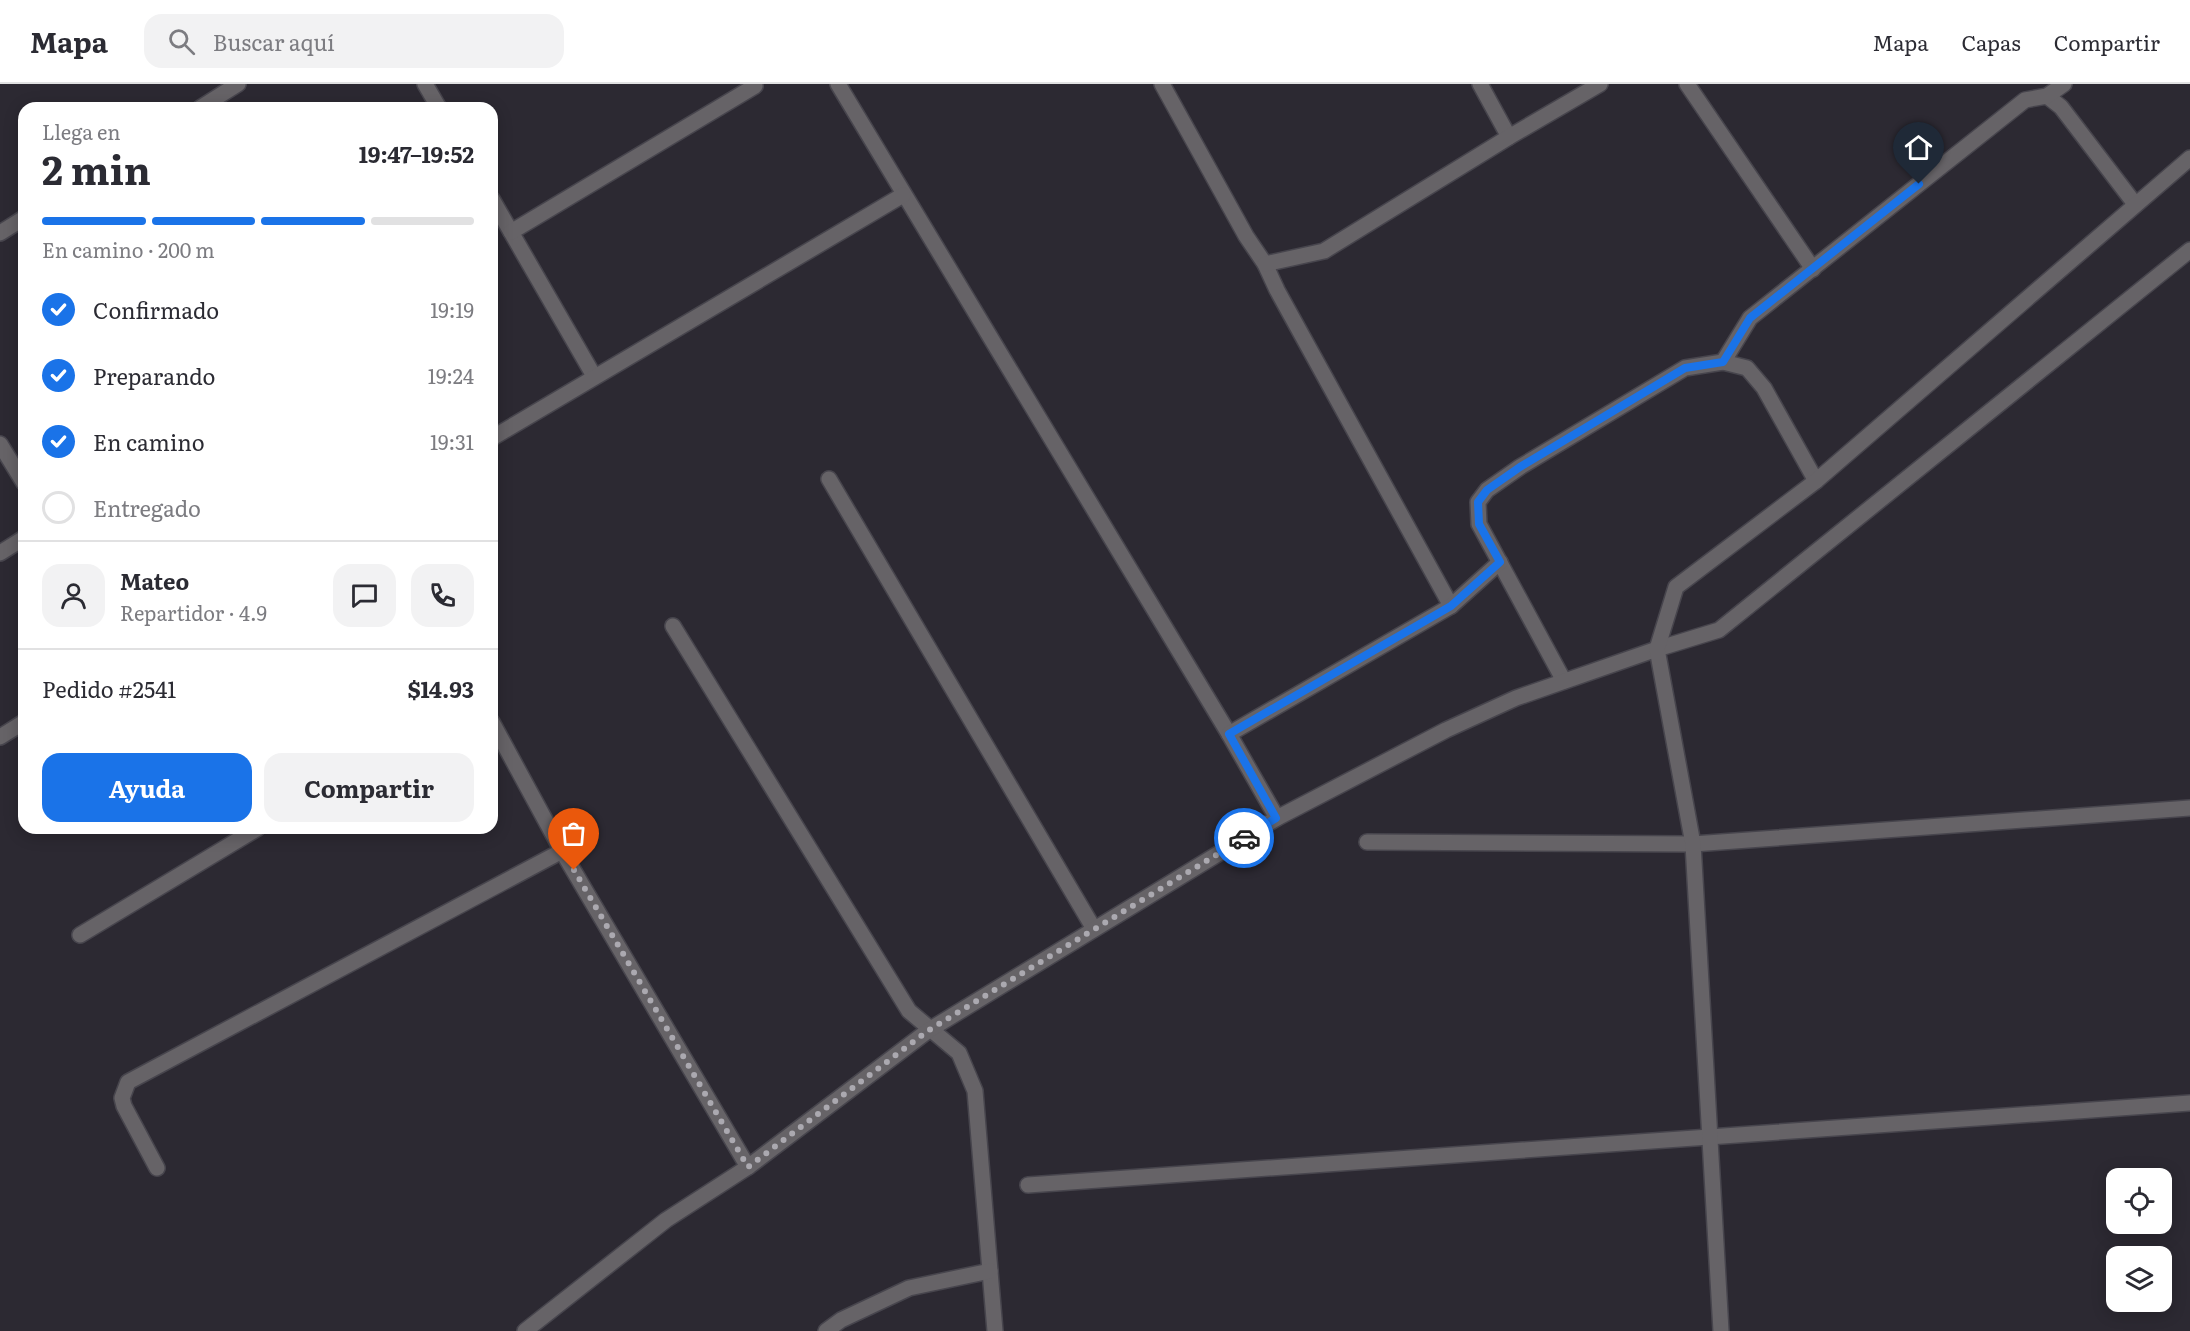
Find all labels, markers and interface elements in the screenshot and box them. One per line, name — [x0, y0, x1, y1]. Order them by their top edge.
search box — [144, 14, 564, 68]
text: Mapa — [30, 20, 108, 62]
icon: search — [165, 25, 198, 58]
text: Buscar aquí — [213, 25, 335, 58]
text: Mapa — [1872, 26, 1929, 57]
text: Capas — [1962, 26, 2021, 57]
text: Compartir — [2054, 26, 2160, 57]
text: Llega en — [42, 116, 120, 146]
pin — [1893, 122, 1944, 184]
icon: home — [1902, 131, 1935, 164]
text: 19:47–19:52 — [359, 137, 474, 170]
text: 2 min — [42, 139, 151, 197]
text: En camino · 200 m — [42, 234, 215, 264]
icon: check — [42, 293, 75, 326]
text: Confirmado — [93, 293, 219, 326]
text: 19:19 — [430, 294, 474, 324]
icon: check — [42, 359, 75, 392]
text: Preparando — [93, 359, 215, 392]
text: 19:24 — [428, 360, 474, 390]
icon: check — [42, 425, 75, 458]
text: En camino — [93, 425, 205, 458]
text: 19:31 — [430, 426, 474, 456]
text: Entregado — [93, 491, 201, 524]
button: person — [42, 564, 105, 627]
text: Mateo — [120, 564, 189, 597]
button: chat — [333, 564, 396, 627]
button: phone — [411, 564, 474, 627]
text: Repartidor · 4.9 — [120, 597, 267, 627]
text: Pedido #2541 — [42, 672, 176, 705]
text: $14.93 — [407, 672, 474, 705]
button: Ayuda — [42, 753, 252, 822]
button: Compartir — [264, 753, 474, 822]
pin — [548, 808, 599, 870]
courier — [1214, 808, 1274, 868]
icon: bag — [557, 817, 590, 850]
icon: car — [1228, 822, 1261, 855]
map controls — [2106, 1168, 2172, 1312]
button: locate — [2106, 1168, 2172, 1234]
button: layers — [2106, 1246, 2172, 1312]

